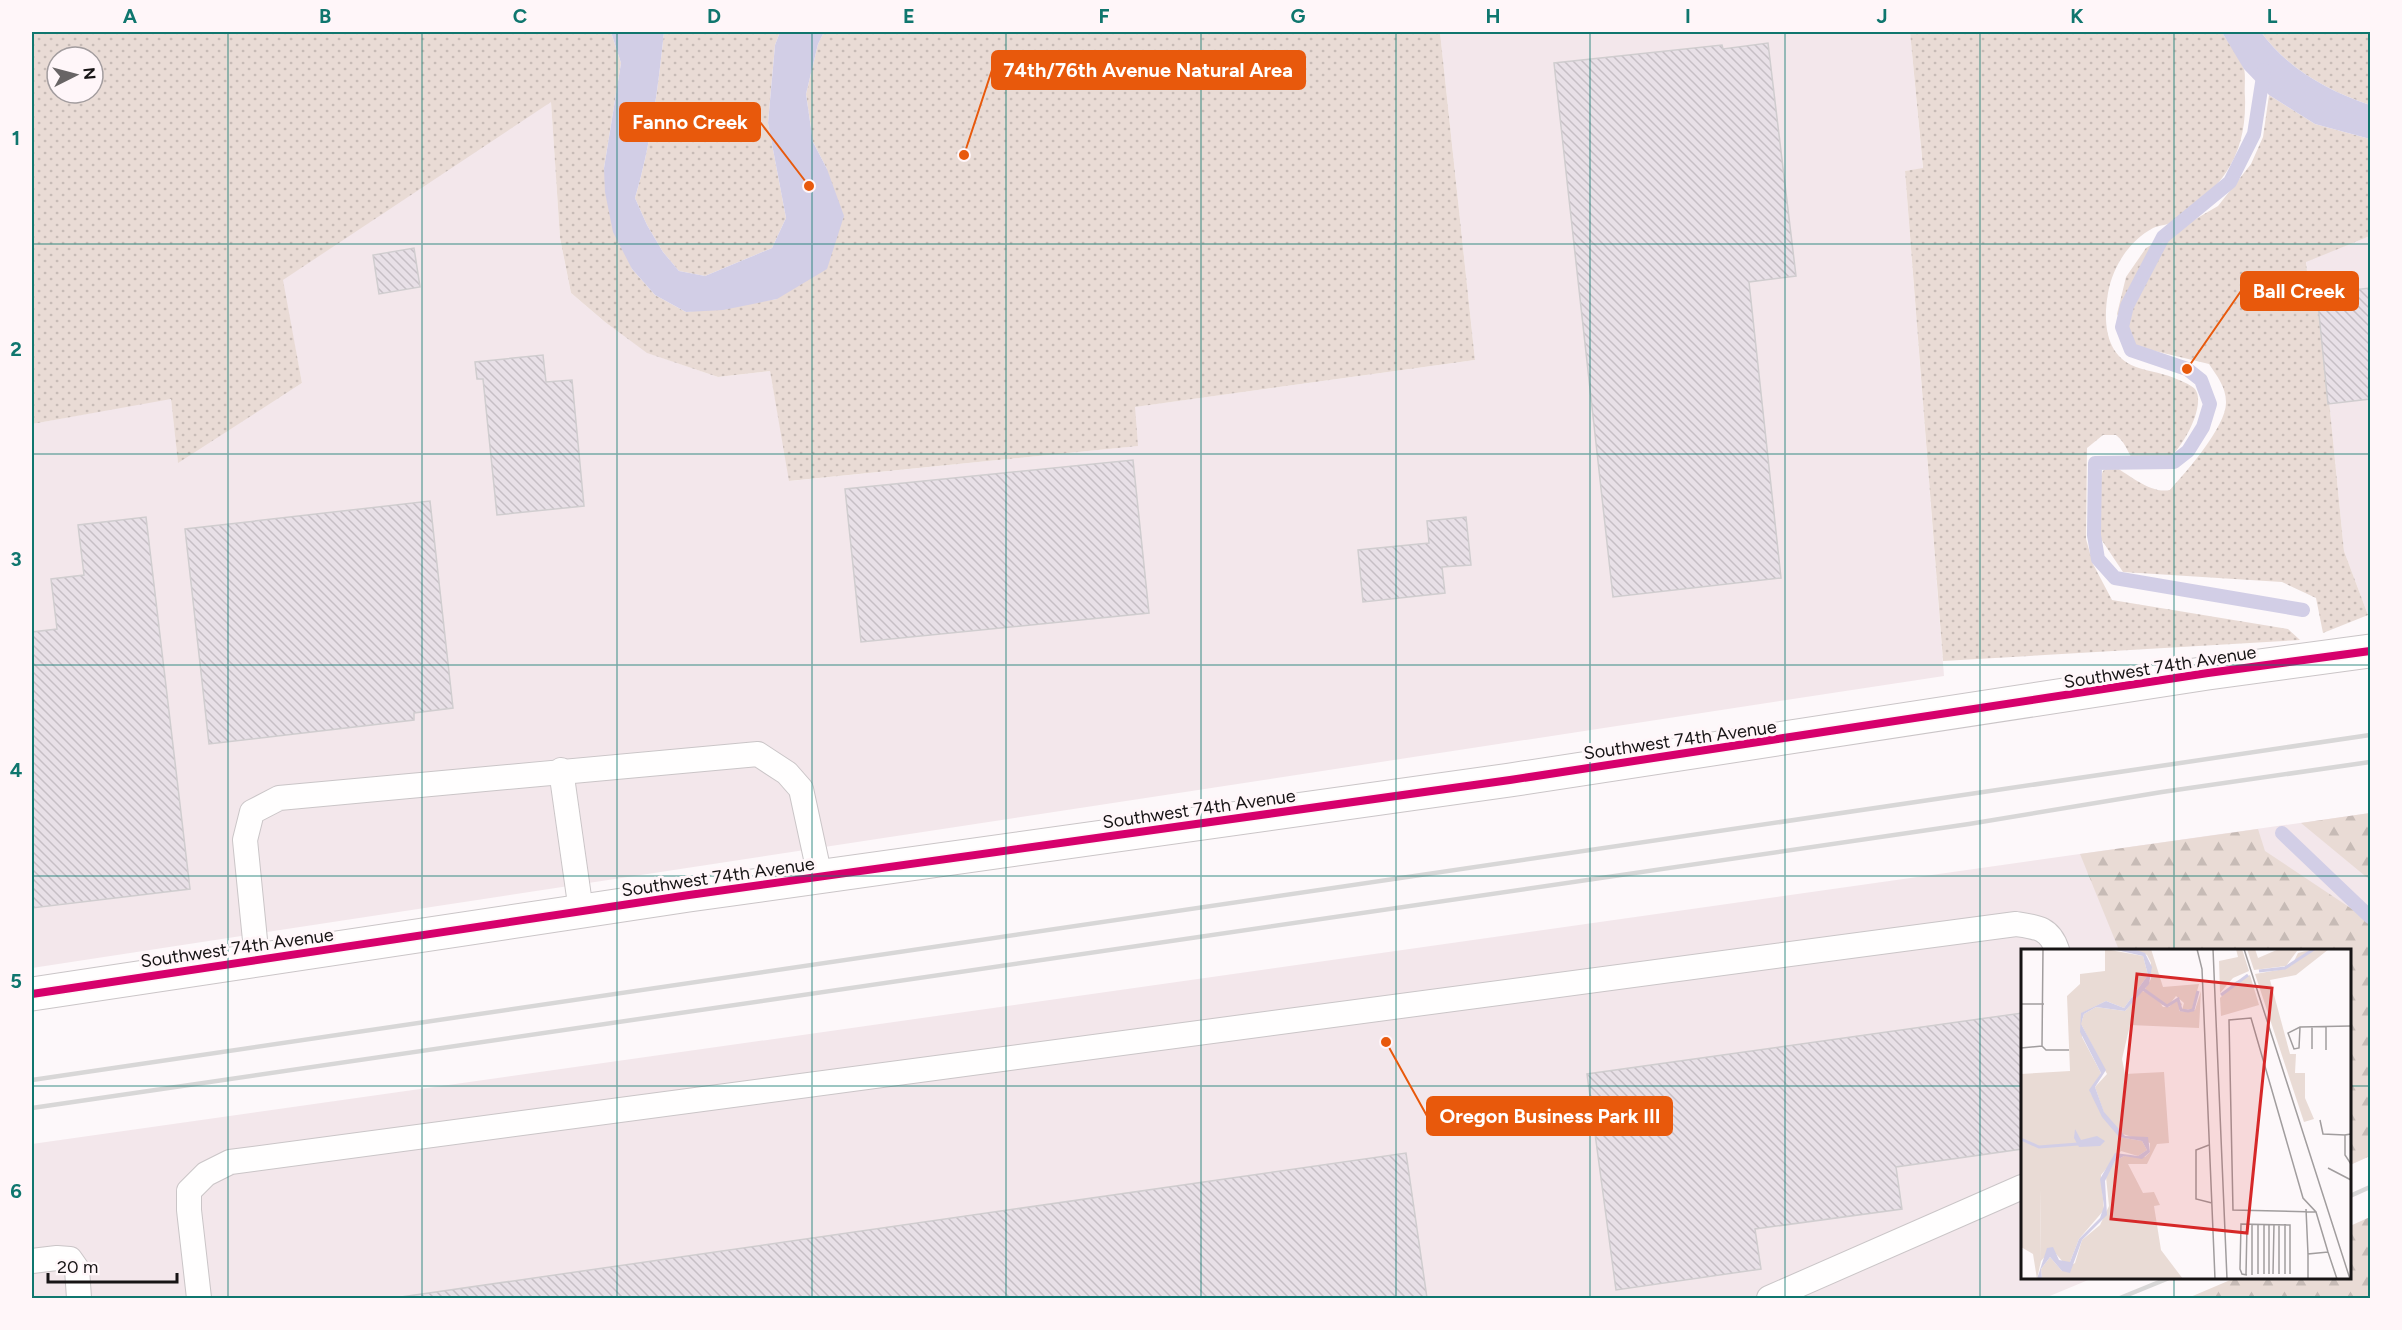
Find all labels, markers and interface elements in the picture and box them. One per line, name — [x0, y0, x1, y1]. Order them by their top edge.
text: A — [123, 4, 138, 28]
text: B — [319, 4, 331, 28]
text: C — [513, 4, 527, 28]
text: D — [707, 4, 721, 28]
text: E — [903, 4, 915, 28]
text: F — [1098, 4, 1110, 28]
text: G — [1291, 4, 1306, 28]
text: H — [1486, 4, 1501, 28]
text: I — [1685, 4, 1691, 28]
text: J — [1876, 4, 1888, 28]
text: K — [2070, 4, 2084, 28]
text: L — [2267, 4, 2278, 28]
north arrow — [45, 45, 105, 105]
callout: 74th/76th Avenue Natural Area — [992, 51, 1305, 89]
text: 74th/76th Avenue Natural Area — [1003, 58, 1293, 82]
text: N — [79, 66, 100, 81]
callout: Fanno Creek — [620, 103, 760, 141]
text: Fanno Creek — [632, 110, 748, 134]
text: 1 — [12, 126, 20, 150]
callout: Ball Creek — [2241, 272, 2358, 310]
text: Ball Creek — [2253, 279, 2345, 303]
text: 2 — [10, 337, 22, 361]
text: 3 — [10, 547, 22, 571]
street label: Southwest 74th Avenue — [2062, 641, 2258, 693]
street label: Southwest 74th Avenue — [1582, 716, 1778, 764]
text: 4 — [10, 758, 23, 782]
street label: Southwest 74th Avenue — [1101, 785, 1297, 833]
street label: Southwest 74th Avenue — [620, 853, 816, 901]
street label: Southwest 74th Avenue — [139, 924, 335, 972]
inset map — [2021, 949, 2351, 1279]
text: 5 — [10, 969, 22, 993]
callout: Oregon Business Park III — [1427, 1097, 1672, 1135]
text: Oregon Business Park III — [1439, 1104, 1661, 1128]
text: 6 — [10, 1179, 22, 1203]
scale bar — [48, 1246, 177, 1284]
text: 20 m — [57, 1256, 98, 1278]

